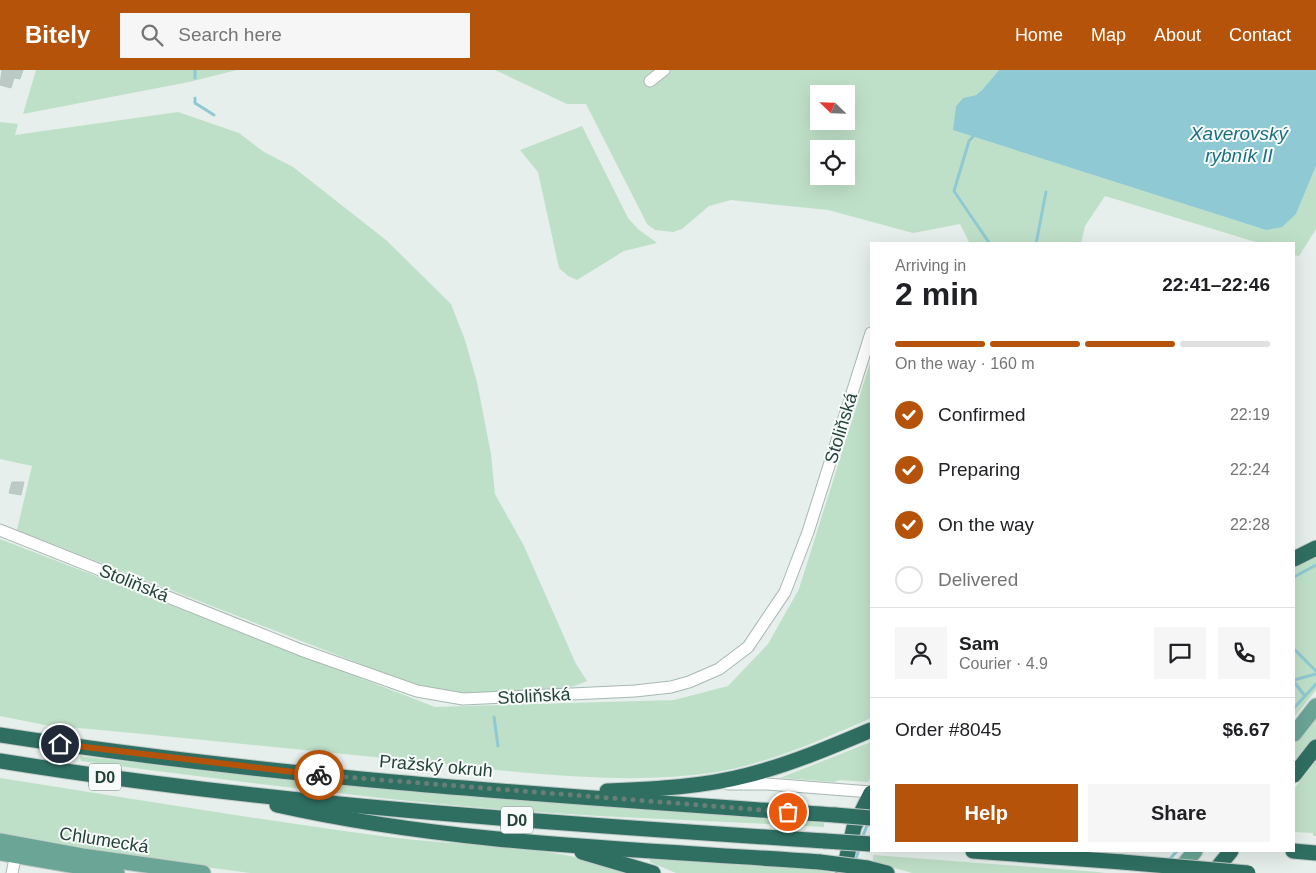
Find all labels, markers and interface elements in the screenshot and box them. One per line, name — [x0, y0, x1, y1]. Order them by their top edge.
search box — [120, 13, 470, 58]
text: Bitely — [25, 21, 90, 48]
icon: search — [138, 21, 166, 49]
text: Search here — [178, 24, 282, 45]
text: Home — [1015, 25, 1063, 45]
text: Map — [1091, 25, 1126, 45]
text: About — [1154, 25, 1201, 45]
text: Contact — [1229, 25, 1291, 45]
north arrow — [810, 85, 855, 130]
map controls — [810, 85, 855, 185]
water label: Xaverovský rybník II — [1189, 123, 1290, 166]
button: locate — [810, 140, 855, 185]
text: Arriving in — [895, 257, 966, 274]
text: 22:41–22:46 — [1162, 274, 1270, 295]
text: 2 min — [895, 276, 979, 312]
text: On the way · 160 m — [895, 355, 1035, 372]
street label: Stoliňská — [821, 389, 862, 466]
icon: check — [895, 401, 923, 429]
text: Confirmed — [938, 404, 1026, 425]
text: 22:19 — [1230, 406, 1270, 423]
icon: check — [895, 456, 923, 484]
text: Preparing — [938, 459, 1020, 480]
text: 22:24 — [1230, 461, 1270, 478]
icon: check — [895, 511, 923, 539]
text: On the way — [938, 514, 1034, 535]
text: 22:28 — [1230, 516, 1270, 533]
street label: Stoliňská — [96, 560, 173, 606]
text: Delivered — [938, 569, 1018, 590]
button: person — [895, 627, 947, 679]
button: chat — [1154, 627, 1206, 679]
button: phone — [1218, 627, 1270, 679]
text: Sam — [959, 633, 999, 654]
text: Courier · 4.9 — [959, 655, 1048, 672]
street label: Stoliňská — [497, 684, 572, 708]
text: Order #8045 — [895, 719, 1002, 740]
text: $6.67 — [1222, 719, 1270, 740]
pin — [39, 723, 81, 765]
icon: home — [46, 730, 74, 758]
courier — [294, 750, 344, 800]
street label: Pražský okruh — [378, 751, 494, 781]
icon: bike — [305, 761, 333, 789]
road number: D0 — [89, 764, 121, 790]
button: Help — [895, 784, 1078, 842]
button: Share — [1088, 784, 1270, 842]
pin — [767, 791, 809, 833]
icon: bag — [774, 798, 802, 826]
road number: D0 — [501, 806, 533, 834]
street label: Chlumecká — [58, 823, 151, 857]

